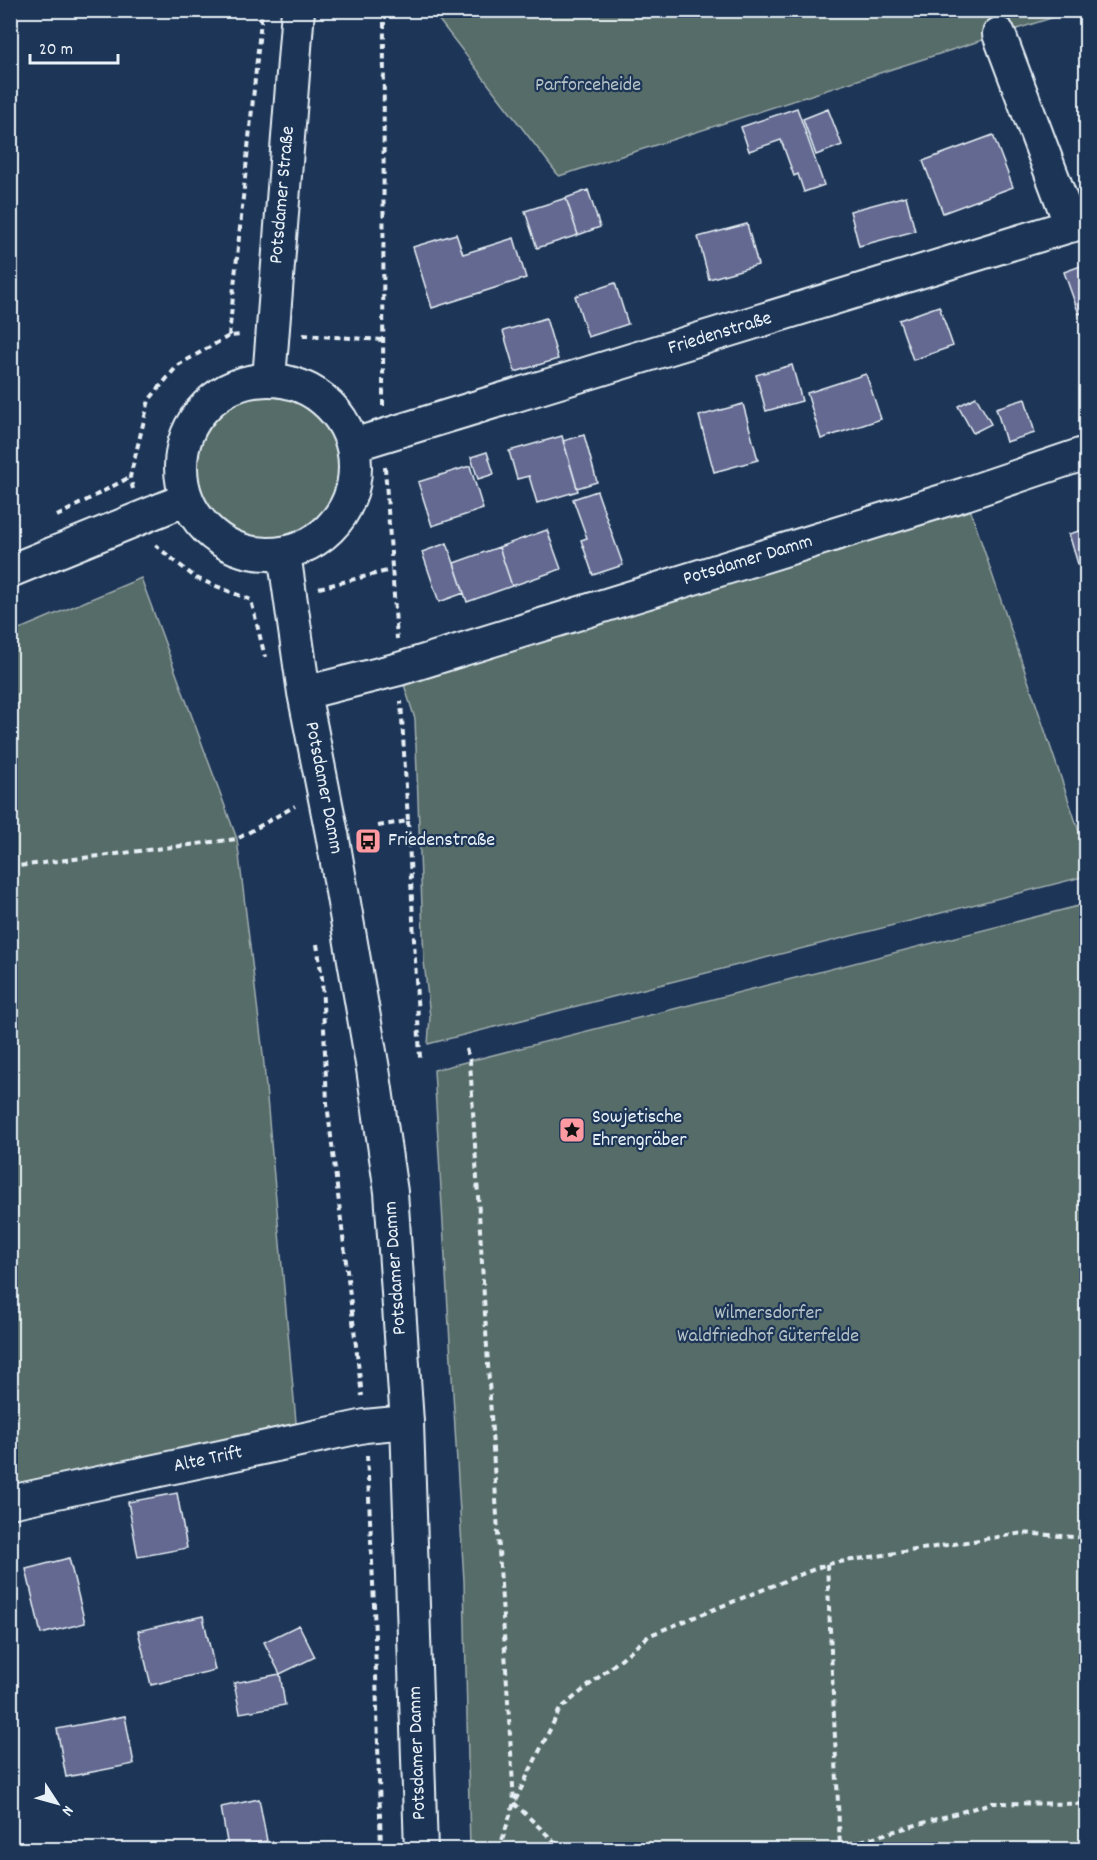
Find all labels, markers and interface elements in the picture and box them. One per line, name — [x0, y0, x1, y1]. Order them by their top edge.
scale bar — [30, 27, 118, 65]
text: 20 m — [39, 38, 73, 63]
park label: Parforceheide — [535, 72, 641, 100]
street label: Potsdamer Straße — [263, 125, 303, 265]
street label: Friedenstraße — [665, 305, 776, 363]
street label: Potsdamer Damm — [680, 528, 816, 594]
street label: Potsdamer Damm — [296, 719, 350, 857]
bus stop icon: Friedenstraße — [353, 826, 383, 856]
place label: Friedenstraße — [388, 827, 495, 855]
place label: Sowjetische Ehrengräber — [592, 1104, 687, 1155]
place icon: Sowjetische Ehrengräber — [557, 1115, 587, 1145]
street label: Potsdamer Damm — [377, 1200, 415, 1336]
park label: Wilmersdorfer Waldfriedhof Güterfelde — [677, 1300, 859, 1351]
street label: Alte Trift — [171, 1439, 245, 1481]
street label: Potsdamer Damm — [402, 1685, 434, 1821]
north arrow — [27, 1773, 87, 1833]
text: N — [55, 1800, 79, 1820]

